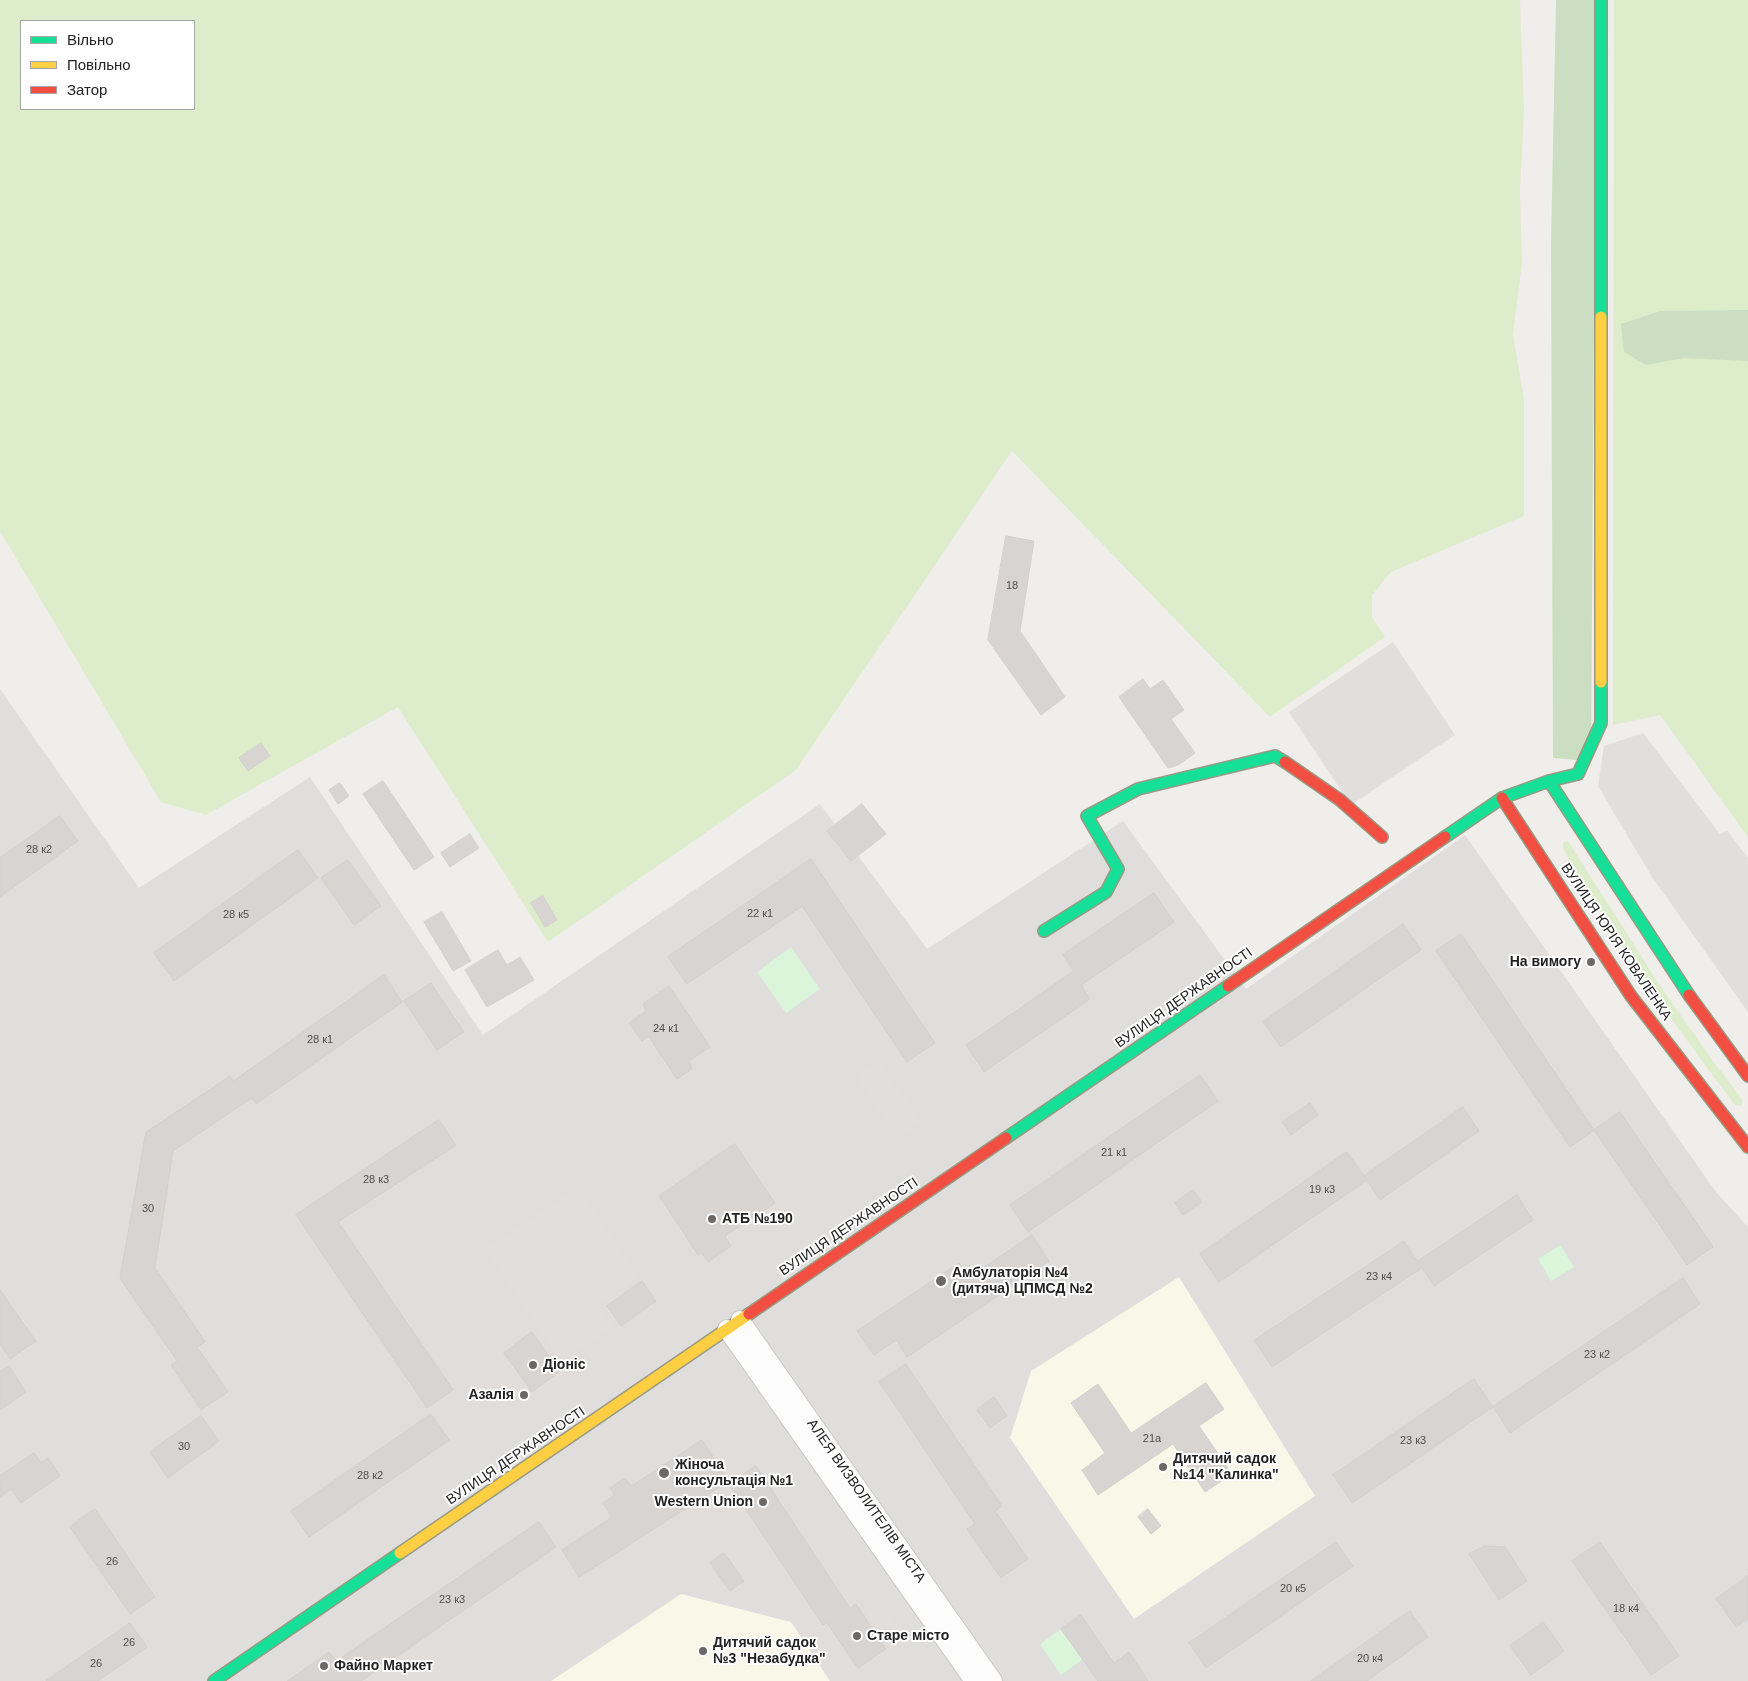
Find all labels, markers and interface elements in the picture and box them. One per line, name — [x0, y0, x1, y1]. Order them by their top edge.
legend — [20, 20, 195, 110]
text: Вільно — [67, 31, 114, 48]
text: Повільно — [67, 56, 131, 73]
text: Затор — [67, 81, 107, 98]
house number: 18 — [1006, 579, 1018, 593]
house number: 28 к2 — [26, 843, 52, 857]
street label: ВУЛИЦЯ ЮРІЯ КОВАЛЕНКА — [1557, 860, 1675, 1024]
house number: 22 к1 — [747, 907, 773, 921]
house number: 28 к5 — [223, 908, 249, 922]
street label: ВУЛИЦЯ ДЕРЖАВНОСТІ — [1112, 944, 1256, 1052]
place label: На вимогу — [1510, 954, 1581, 970]
marker: На вимогу — [1585, 956, 1597, 968]
house number: 24 к1 — [653, 1022, 679, 1036]
house number: 28 к1 — [307, 1033, 333, 1047]
house number: 21 к1 — [1101, 1146, 1127, 1160]
house number: 28 к3 — [363, 1173, 389, 1187]
street label: ВУЛИЦЯ ДЕРЖАВНОСТІ — [776, 1174, 922, 1280]
house number: 19 к3 — [1309, 1183, 1335, 1197]
house number: 30 — [142, 1202, 154, 1216]
place label: АТБ №190 — [722, 1211, 793, 1227]
marker: АТБ №190 — [706, 1213, 718, 1225]
place label: Амбулаторія №4 (дитяча) ЦПМСД №2 — [952, 1265, 1093, 1298]
house number: 23 к4 — [1366, 1270, 1392, 1284]
marker: Амбулаторія №4 (дитяча) ЦПМСД №2 — [934, 1274, 948, 1288]
house number: 23 к2 — [1584, 1348, 1610, 1362]
place label: Діоніс — [543, 1357, 586, 1373]
marker: Діоніс — [527, 1359, 539, 1371]
place label: Азалія — [468, 1387, 514, 1403]
marker: Азалія — [518, 1389, 530, 1401]
street label: ВУЛИЦЯ ДЕРЖАВНОСТІ — [443, 1403, 589, 1509]
street label: АЛЕЯ ВИЗВОЛИТЕЛІВ МІСТА — [803, 1416, 929, 1586]
house number: 21а — [1143, 1432, 1161, 1446]
house number: 23 к3 — [1400, 1434, 1426, 1448]
house number: 30 — [178, 1440, 190, 1454]
place label: Дитячий садок №14 "Калинка" — [1173, 1451, 1279, 1484]
place label: Жіноча консультація №1 — [675, 1457, 793, 1490]
marker: Дитячий садок №14 "Калинка" — [1157, 1461, 1169, 1473]
marker: Жіноча консультація №1 — [657, 1466, 671, 1480]
house number: 28 к2 — [357, 1469, 383, 1483]
place label: Western Union — [654, 1494, 753, 1510]
marker: Western Union — [757, 1496, 769, 1508]
house number: 26 — [106, 1555, 118, 1569]
house number: 20 к5 — [1280, 1582, 1306, 1596]
house number: 23 к3 — [439, 1593, 465, 1607]
house number: 18 к4 — [1613, 1602, 1639, 1616]
place label: Старе місто — [867, 1628, 949, 1644]
marker: Старе місто — [851, 1630, 863, 1642]
place label: Дитячий садок №3 "Незабудка" — [713, 1635, 826, 1668]
house number: 26 — [123, 1636, 135, 1650]
marker: Дитячий садок №3 "Незабудка" — [697, 1645, 709, 1657]
house number: 20 к4 — [1357, 1652, 1383, 1666]
house number: 26 — [90, 1657, 102, 1671]
place label: Файно Маркет — [334, 1658, 433, 1674]
marker: Файно Маркет — [318, 1660, 330, 1672]

